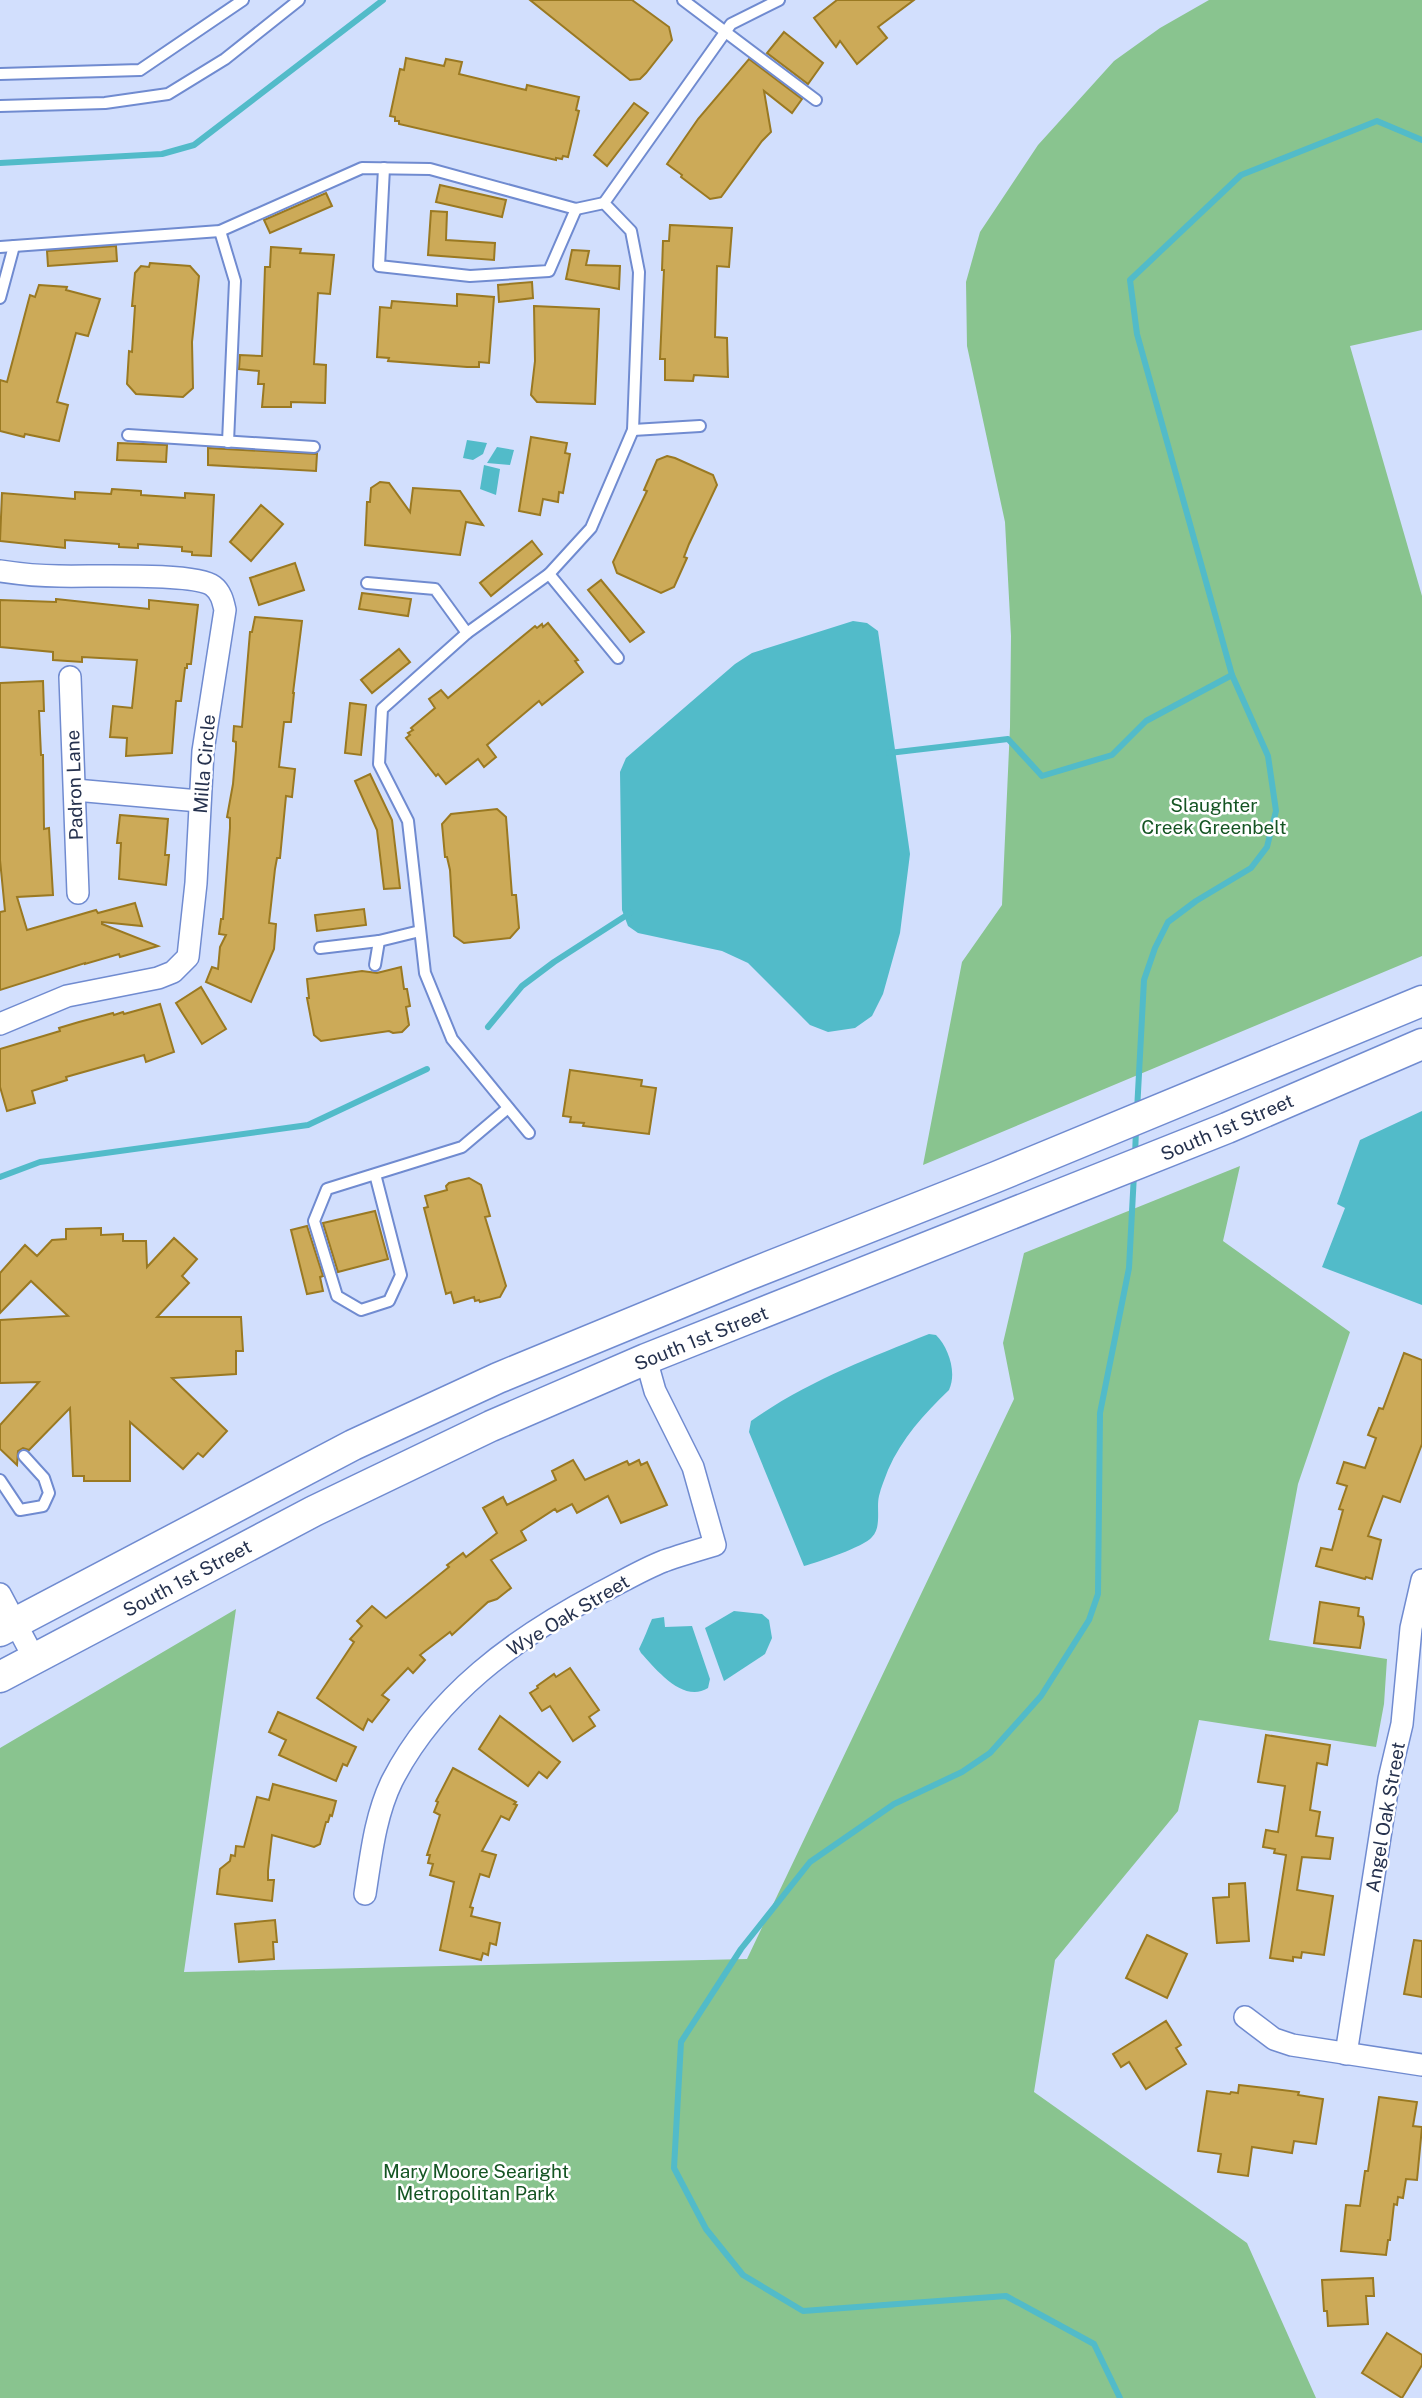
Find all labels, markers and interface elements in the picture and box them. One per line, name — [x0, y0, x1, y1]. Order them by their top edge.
street label: Milla Circle — [189, 714, 219, 814]
street label: Padron Lane — [61, 729, 87, 841]
park label: Slaughter Creek Greenbelt — [1141, 794, 1287, 838]
street label: South 1st Street — [1157, 1089, 1297, 1165]
street label: South 1st Street — [631, 1301, 771, 1375]
street label: South 1st Street — [119, 1535, 255, 1621]
street label: Wye Oak Street — [503, 1570, 633, 1660]
street label: Angel Oak Street — [1361, 1740, 1409, 1894]
park label: Mary Moore Searight Metropolitan Park — [383, 2160, 569, 2204]

